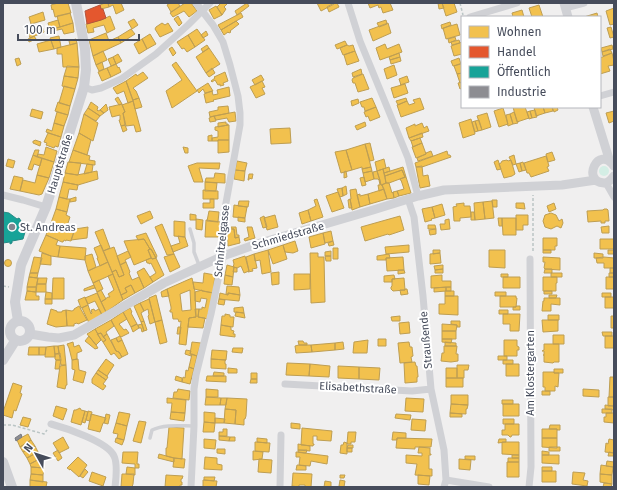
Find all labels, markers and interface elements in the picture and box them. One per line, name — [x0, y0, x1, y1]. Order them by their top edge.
scale bar — [18, 16, 139, 42]
legend — [461, 16, 601, 108]
text: 100 m — [24, 23, 56, 37]
text: Wohnen — [497, 25, 541, 39]
text: Handel — [497, 45, 536, 59]
text: Öffentlich — [497, 63, 551, 79]
text: Industrie — [497, 85, 546, 99]
street label: Hauptstraße — [45, 133, 75, 195]
street label: Schnitzelgasse — [212, 204, 232, 278]
street label: Schmiedstraße — [251, 220, 325, 252]
place label: St. Andreas — [20, 221, 76, 234]
marker: St. Andreas — [7, 222, 17, 232]
street label: Straußende — [417, 311, 435, 369]
street label: Am Klostergarten — [524, 330, 537, 416]
street label: Elisabethstraße — [319, 379, 397, 397]
north arrow — [16, 434, 56, 474]
text: N — [21, 441, 36, 455]

